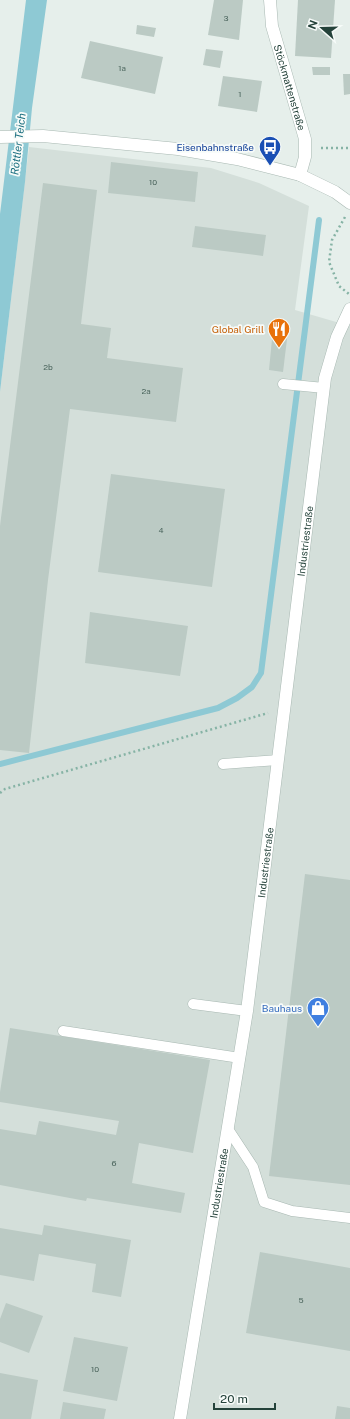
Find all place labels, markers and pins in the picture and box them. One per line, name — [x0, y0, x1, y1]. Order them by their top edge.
bus stop icon: Eisenbahnstraße — [257, 134, 283, 167]
place label: Eisenbahnstraße — [176, 141, 254, 153]
restaurant icon: Global Grill — [266, 316, 292, 349]
place label: Global Grill — [212, 323, 264, 335]
shop icon: Bauhaus — [305, 995, 331, 1028]
place label: Bauhaus — [262, 1002, 302, 1014]

